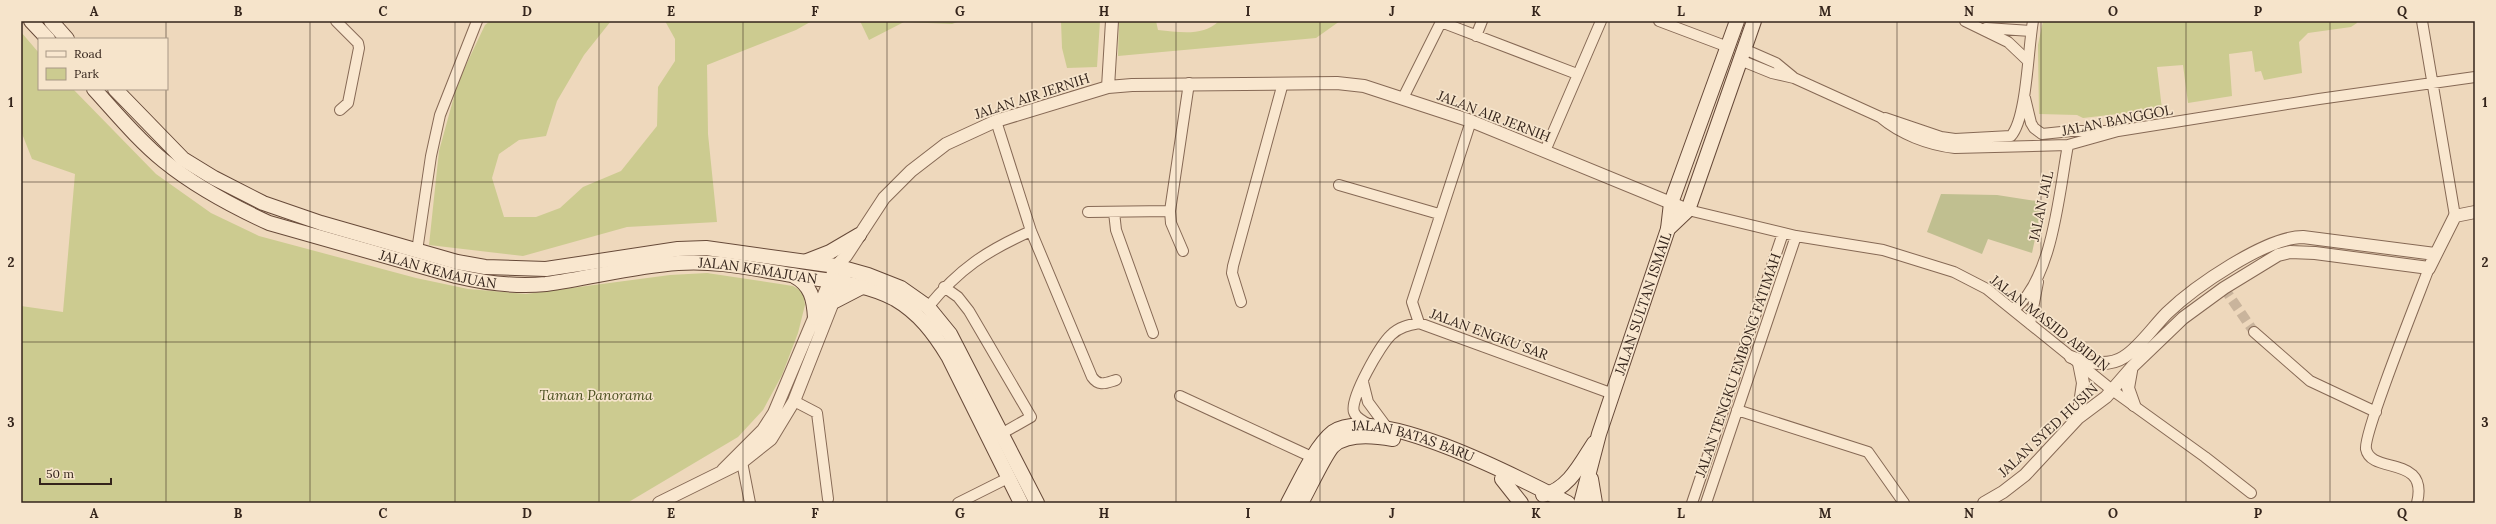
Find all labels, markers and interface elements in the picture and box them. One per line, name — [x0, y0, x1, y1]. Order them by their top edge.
text: A — [90, 3, 99, 20]
text: B — [234, 3, 243, 20]
text: C — [379, 3, 388, 20]
text: D — [522, 3, 532, 20]
text: E — [667, 3, 675, 20]
text: F — [811, 3, 819, 20]
text: G — [955, 3, 965, 20]
text: H — [1099, 3, 1109, 20]
text: I — [1245, 3, 1251, 20]
text: J — [1389, 3, 1395, 20]
text: K — [1531, 3, 1541, 20]
text: L — [1677, 3, 1685, 20]
text: M — [1819, 3, 1832, 20]
text: N — [1964, 3, 1974, 20]
text: O — [2108, 3, 2118, 20]
text: P — [2254, 3, 2263, 20]
text: Q — [2397, 3, 2408, 20]
legend — [38, 38, 168, 90]
text: Road — [74, 46, 102, 61]
text: Park — [74, 66, 100, 81]
street label: JALAN AIR JERNIH — [971, 69, 1092, 123]
street label: JALAN AIR JERNIH — [1434, 86, 1553, 146]
text: 1 — [8, 94, 14, 111]
text: 1 — [2482, 94, 2488, 111]
street label: JALAN BANGGOL — [2059, 100, 2174, 140]
street label: JALAN JAIL — [2025, 169, 2057, 244]
street label: JALAN SULTAN ISMAIL — [1610, 230, 1675, 378]
street label: JALAN KEMAJUAN — [376, 245, 498, 292]
street label: JALAN TENGKU EMBONG FATIMAH — [1691, 251, 1785, 480]
street label: JALAN KEMAJUAN — [697, 253, 819, 288]
text: 2 — [8, 254, 15, 271]
text: 2 — [2482, 254, 2489, 271]
street label: JALAN MASJID ABIDIN — [1986, 270, 2113, 375]
street label: JALAN ENGKU SAR — [1427, 304, 1551, 364]
street label: JALAN SYED HUSIN — [1994, 379, 2102, 481]
park label: Taman Panorama — [539, 386, 653, 404]
text: 3 — [7, 414, 15, 431]
text: 3 — [2481, 414, 2489, 431]
street label: JALAN BATAS BARU — [1350, 416, 1478, 466]
scale bar — [40, 460, 111, 486]
text: 50 m — [46, 466, 74, 481]
text: A — [90, 505, 99, 522]
text: B — [234, 505, 243, 522]
text: C — [379, 505, 388, 522]
text: D — [522, 505, 532, 522]
text: E — [667, 505, 675, 522]
text: F — [811, 505, 819, 522]
text: G — [955, 505, 965, 522]
text: H — [1099, 505, 1109, 522]
text: I — [1245, 505, 1251, 522]
text: J — [1389, 505, 1395, 522]
text: K — [1531, 505, 1541, 522]
text: L — [1677, 505, 1685, 522]
text: M — [1819, 505, 1832, 522]
text: N — [1964, 505, 1974, 522]
text: O — [2108, 505, 2118, 522]
text: P — [2254, 505, 2263, 522]
text: Q — [2397, 505, 2408, 522]

